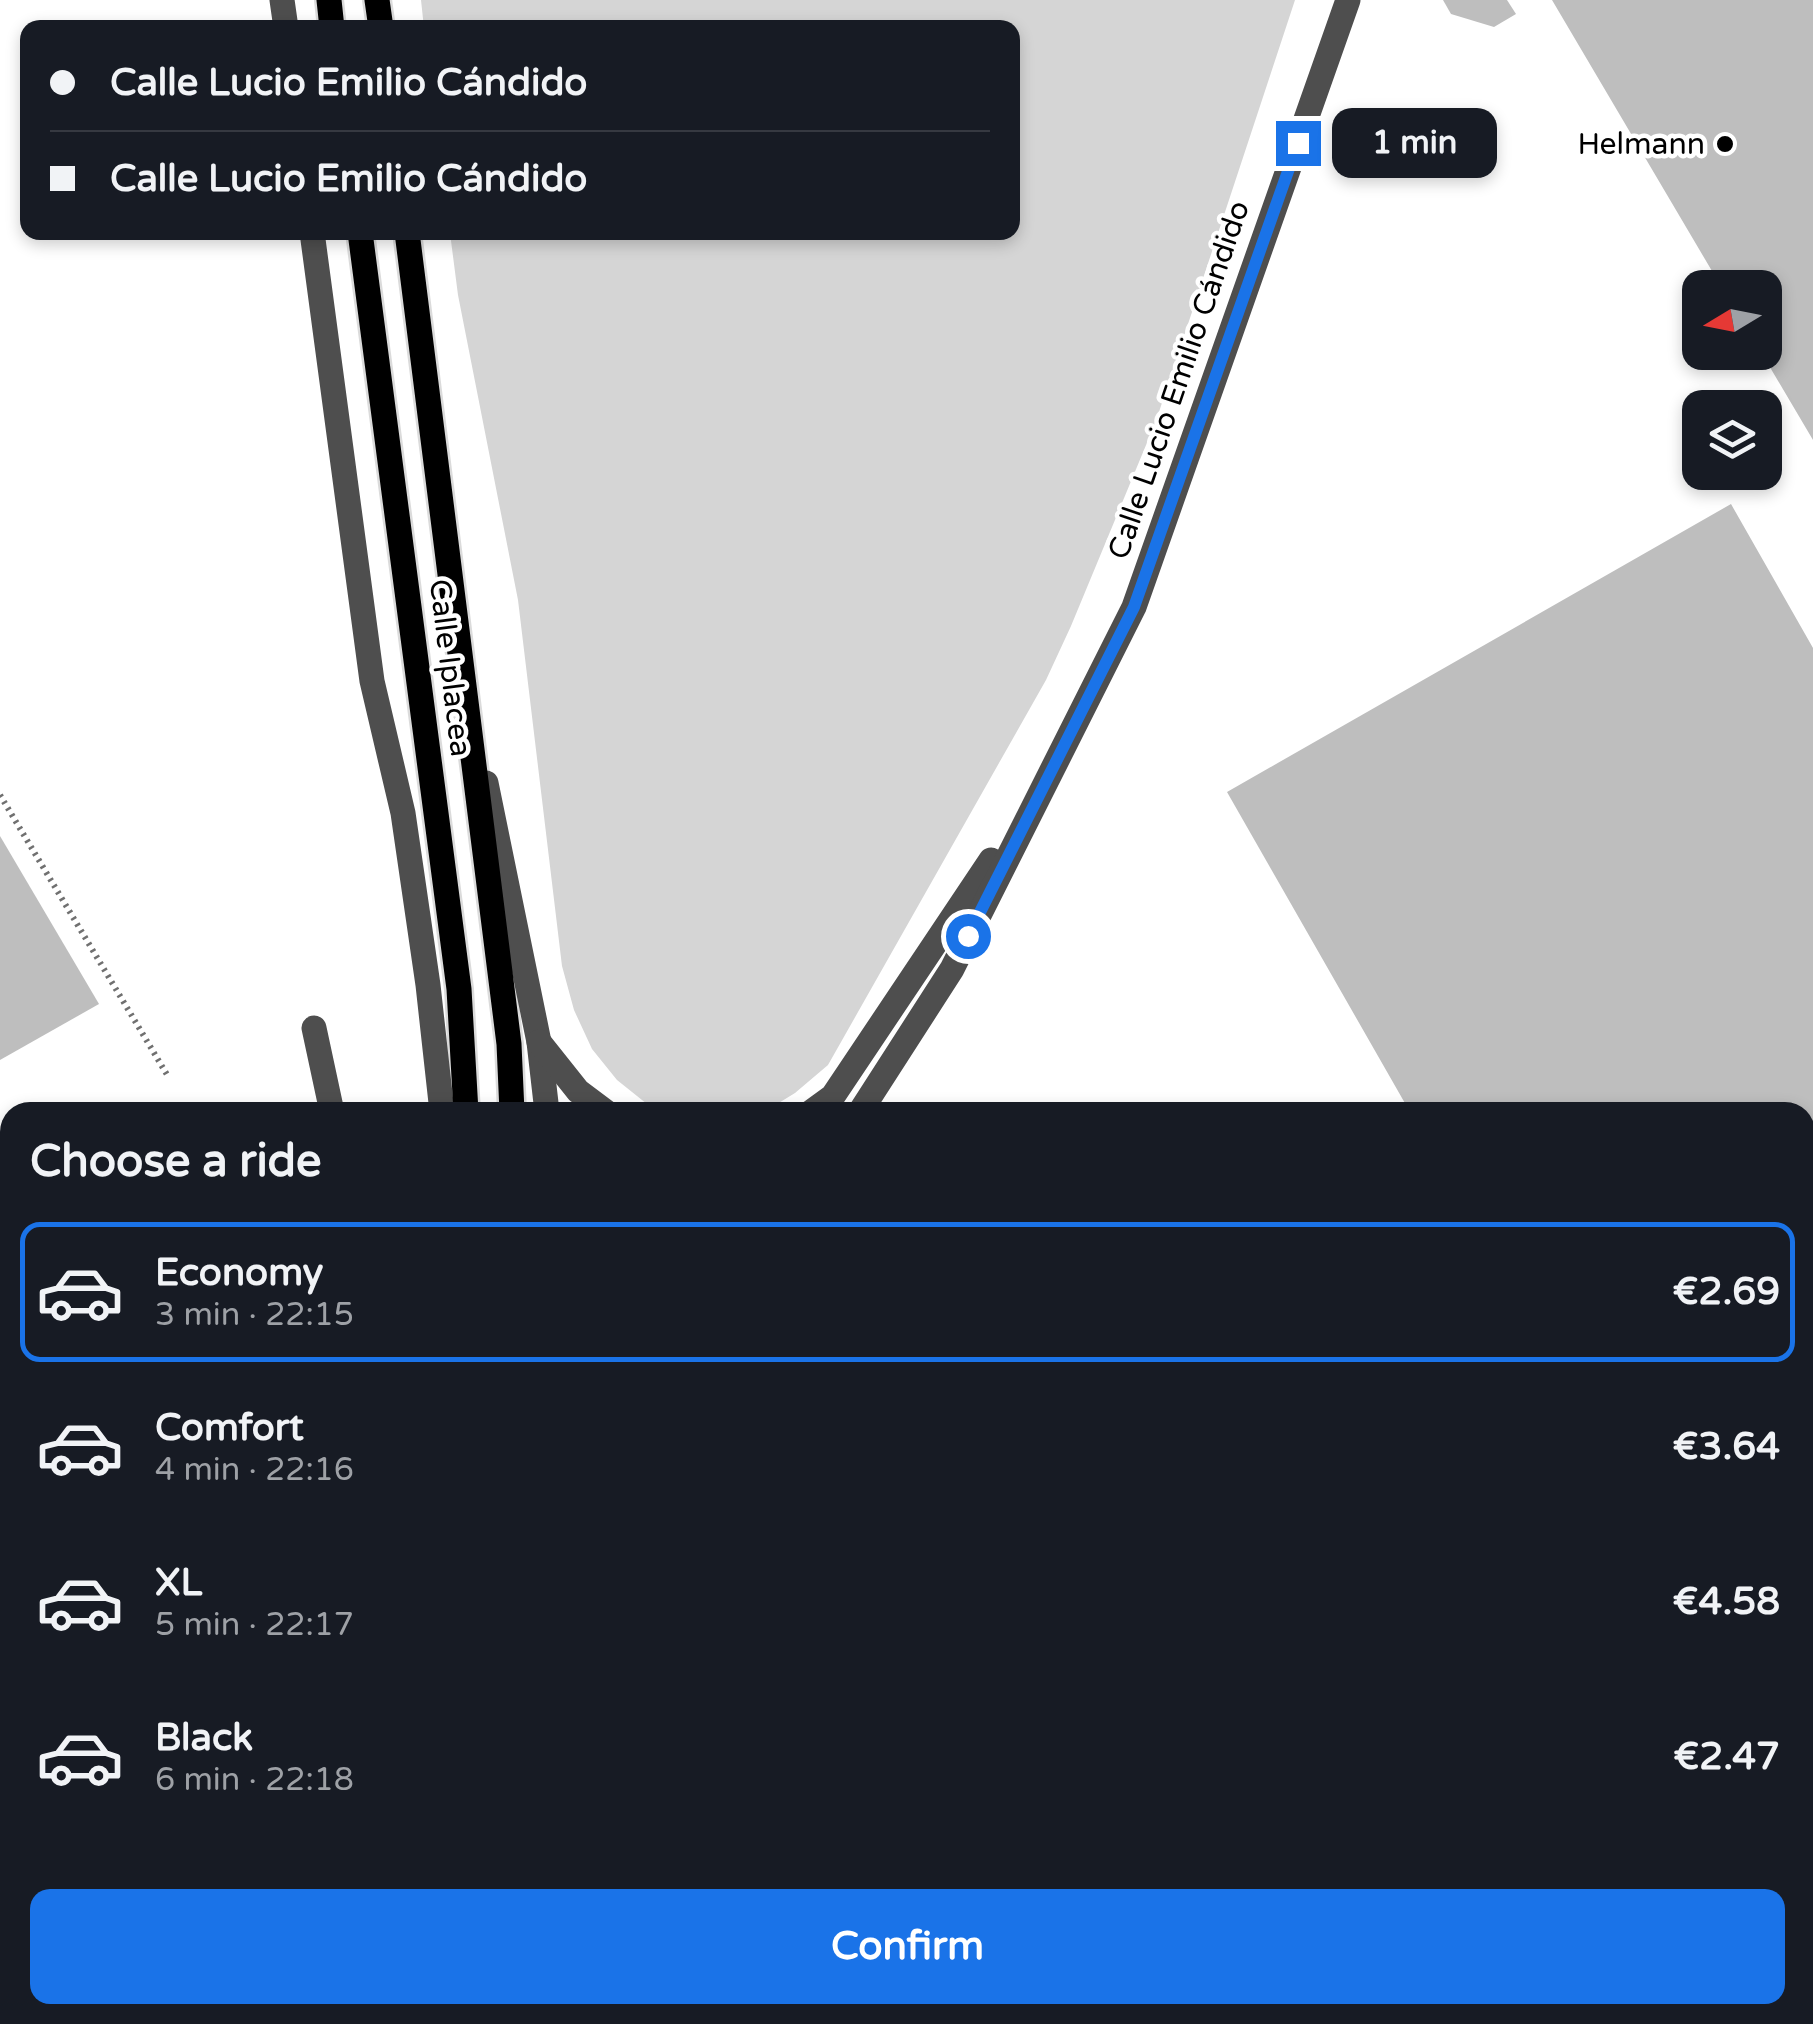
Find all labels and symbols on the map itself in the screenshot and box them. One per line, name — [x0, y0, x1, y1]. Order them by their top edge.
callout: 1 min — [1333, 108, 1498, 178]
route end — [1276, 121, 1321, 166]
place label: Helmann — [1577, 126, 1705, 163]
marker: Helmann — [1714, 133, 1736, 155]
street label: Calle Lucio Emilio Cándido — [1100, 196, 1258, 564]
north arrow — [1682, 270, 1782, 370]
street label: Calle Iplacea — [421, 577, 479, 759]
route start — [946, 914, 991, 959]

